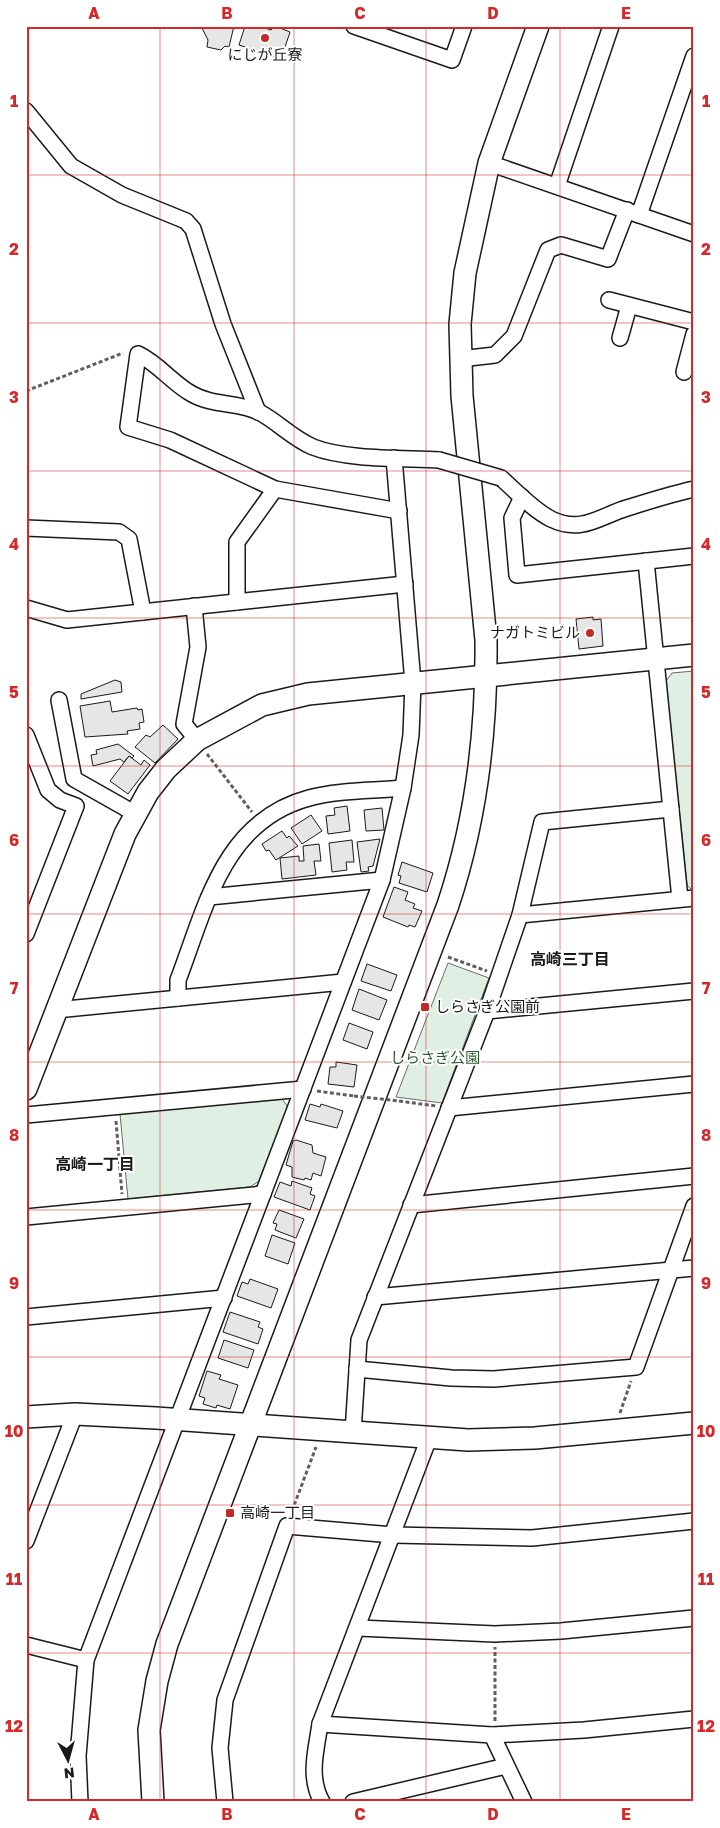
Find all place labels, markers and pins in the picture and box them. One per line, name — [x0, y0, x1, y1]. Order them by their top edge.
marker: にじが丘寮 — [259, 32, 271, 44]
place label: にじが丘寮 — [227, 45, 303, 63]
place label: ナガトミビル — [490, 623, 580, 641]
marker: ナガトミビル — [584, 627, 596, 639]
place label: しらさぎ公園前 — [435, 997, 540, 1015]
marker: しらさぎ公園前 — [419, 1001, 431, 1013]
place label: 高崎一丁目 — [240, 1503, 315, 1521]
marker: 高崎一丁目 — [224, 1507, 236, 1519]

